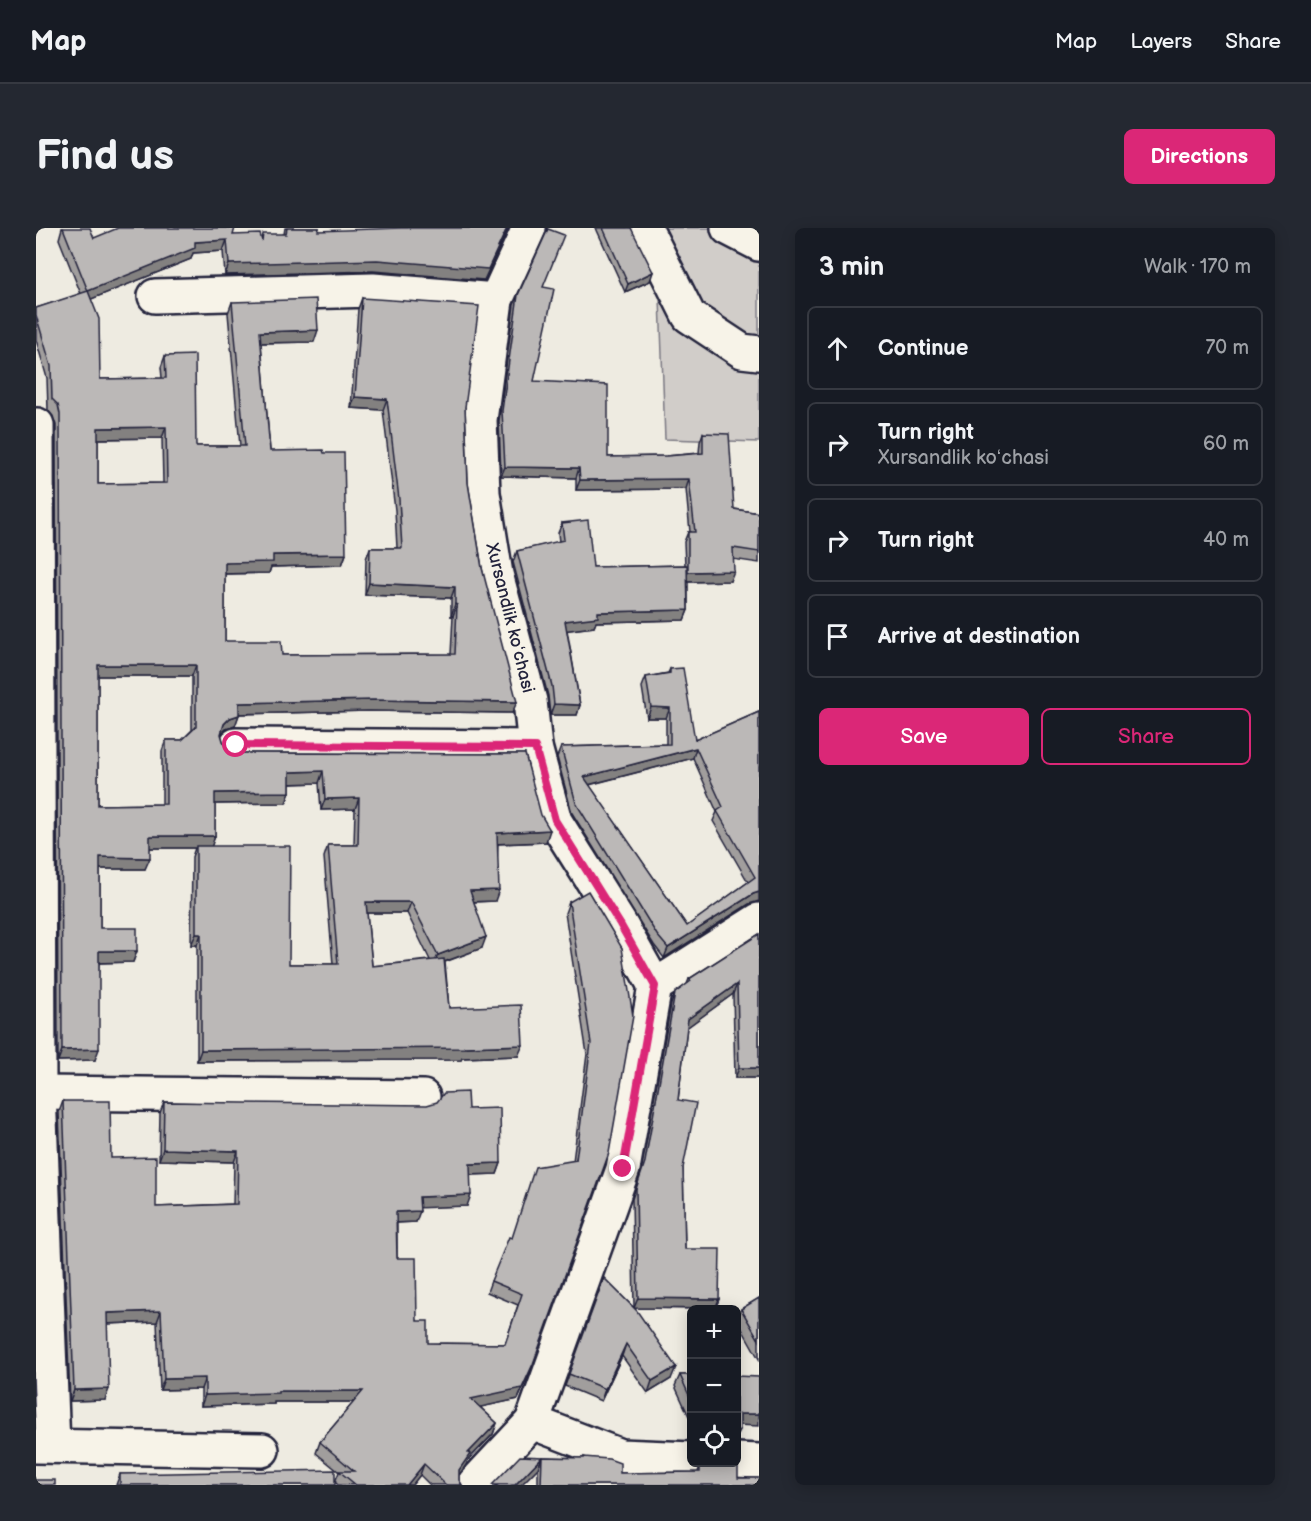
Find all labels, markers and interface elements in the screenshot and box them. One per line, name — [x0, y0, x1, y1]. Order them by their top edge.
text: Map — [30, 25, 86, 58]
text: Map — [1055, 29, 1097, 54]
text: Layers — [1130, 29, 1192, 54]
text: Share — [1225, 29, 1281, 54]
button: Directions — [1124, 129, 1275, 184]
text: Find us — [36, 131, 174, 182]
text: 3 min — [819, 252, 884, 283]
text: Walk · 170 m — [1144, 255, 1251, 279]
icon: ahead — [821, 332, 854, 365]
text: Continue — [878, 335, 968, 362]
text: 70 m — [1205, 336, 1249, 360]
text: Turn right — [878, 419, 974, 446]
icon: right — [821, 428, 854, 461]
text: 60 m — [1203, 432, 1249, 456]
text: Xursandlik koʻchasi — [878, 446, 1049, 470]
icon: right — [821, 524, 854, 557]
text: Turn right — [878, 527, 974, 554]
text: 40 m — [1203, 528, 1249, 552]
street label: Xursandlik koʻchasi — [481, 540, 539, 695]
icon: arrive — [821, 620, 854, 653]
text: Arrive at destination — [878, 623, 1080, 650]
button: Save — [819, 708, 1029, 765]
button: Share — [1041, 708, 1251, 765]
route start — [222, 731, 248, 757]
route end — [609, 1155, 635, 1181]
map controls — [687, 1305, 741, 1467]
button: + — [687, 1305, 741, 1359]
button: − — [687, 1359, 741, 1413]
button: locate — [687, 1413, 741, 1467]

